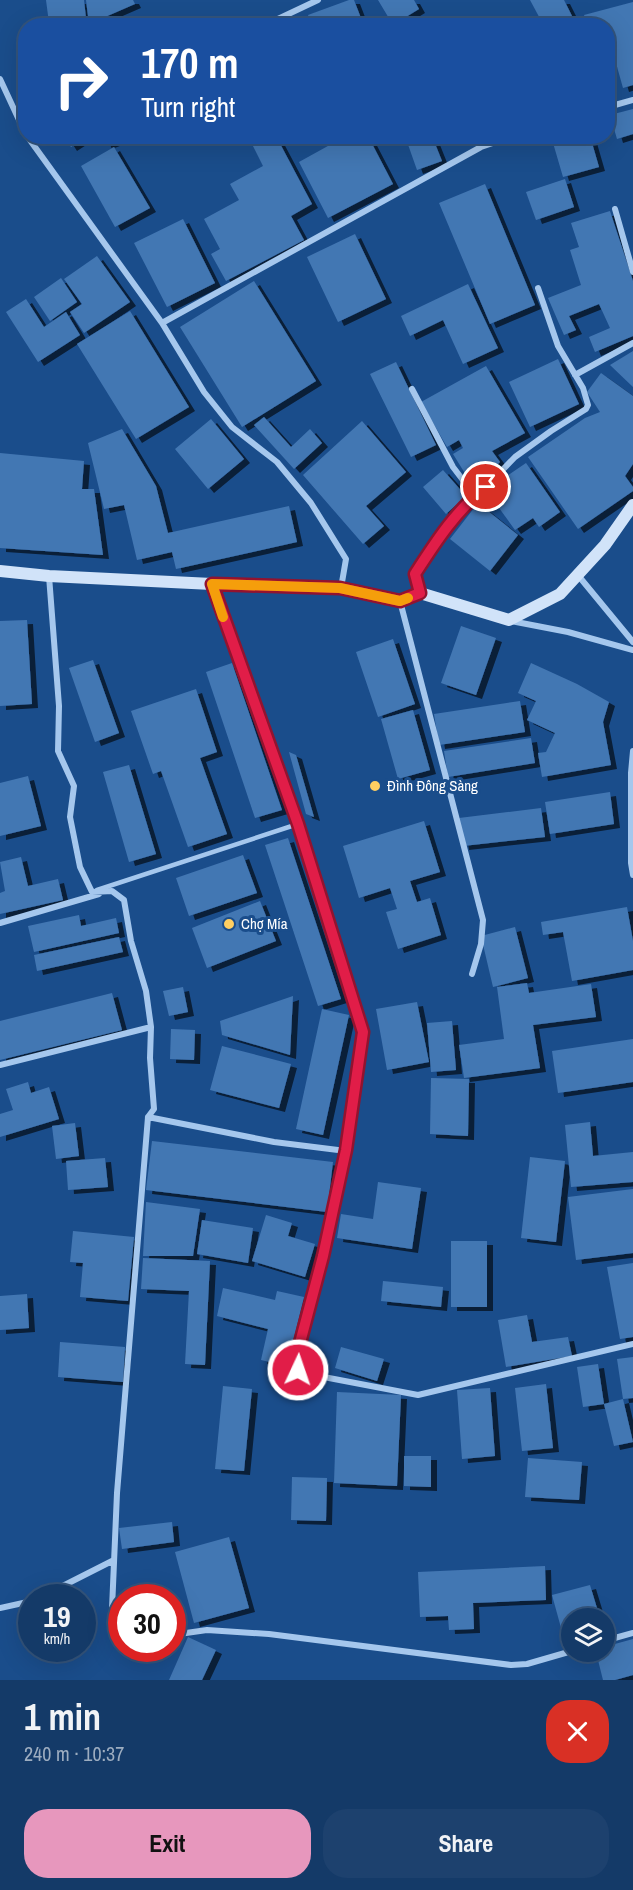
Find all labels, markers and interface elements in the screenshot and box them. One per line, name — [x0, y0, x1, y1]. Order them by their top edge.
text: 170 m — [141, 35, 239, 91]
icon: right — [42, 42, 120, 120]
text: Turn right — [141, 89, 235, 125]
pin — [460, 461, 511, 512]
icon: arrive — [469, 470, 502, 503]
place label: Đình Đông Sàng — [387, 775, 478, 796]
marker: Đình Đông Sàng — [368, 779, 382, 793]
place label: Chợ Mía — [241, 913, 288, 934]
marker: Chợ Mía — [222, 917, 236, 931]
position arrow — [266, 1338, 330, 1402]
speed limit sign: 30 — [108, 1584, 186, 1662]
text: 19 — [43, 1596, 71, 1636]
map controls — [561, 1608, 615, 1662]
button: layers — [561, 1608, 615, 1662]
text: km/h — [44, 1628, 70, 1649]
text: 1 min — [24, 1693, 101, 1741]
button: close — [546, 1700, 609, 1763]
text: 240 m · 10:37 — [24, 1740, 124, 1767]
button: Exit — [24, 1809, 311, 1878]
button: Share — [323, 1809, 609, 1878]

